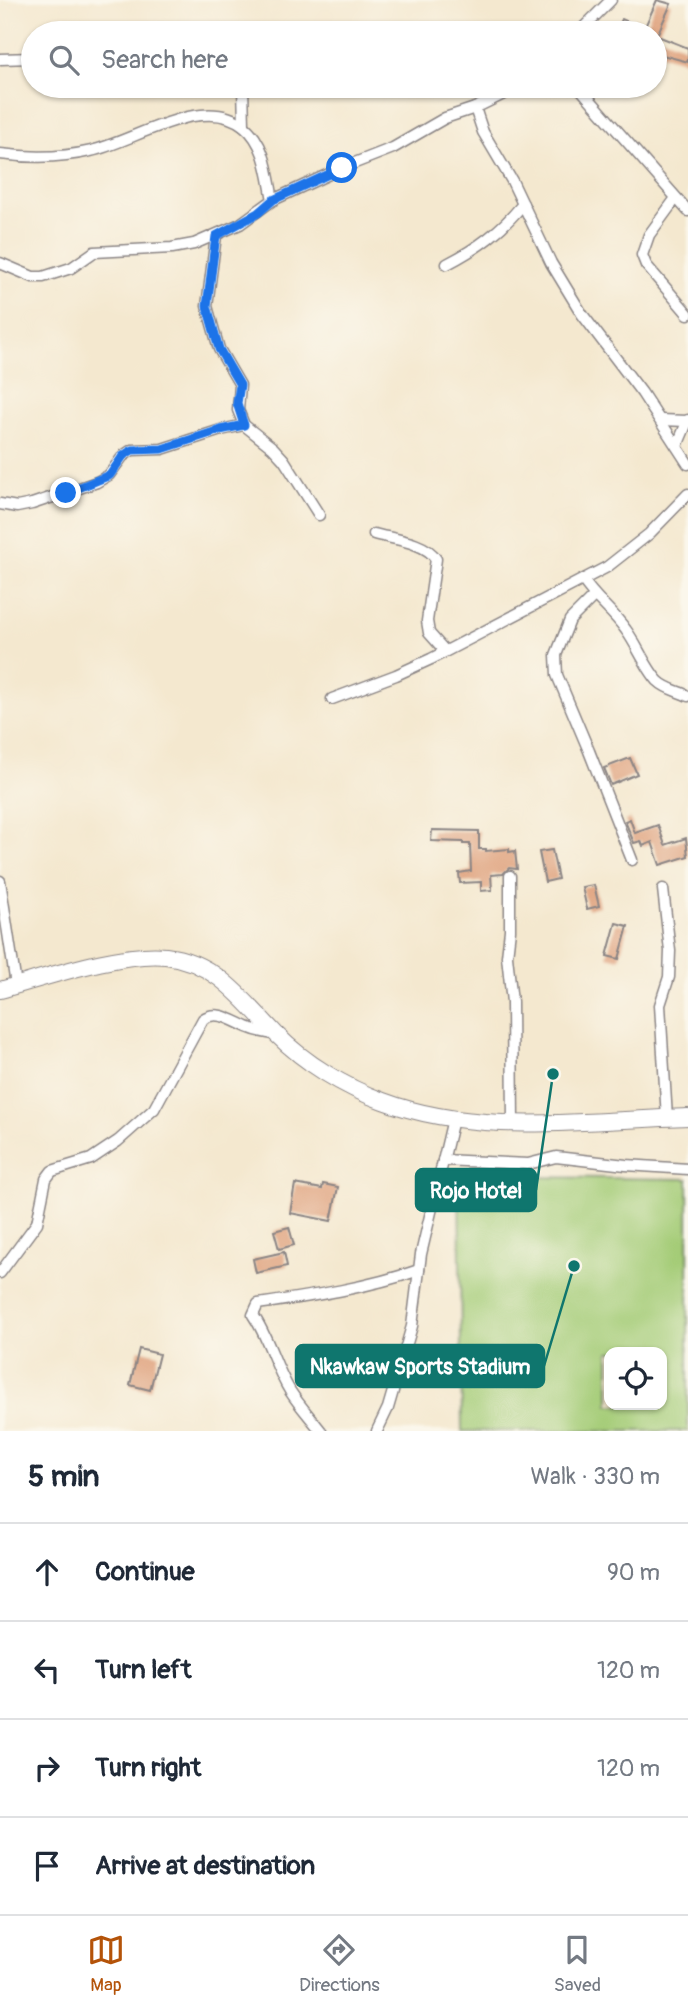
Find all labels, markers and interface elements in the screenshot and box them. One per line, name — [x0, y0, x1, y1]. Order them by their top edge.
search box — [21, 21, 667, 98]
icon: search — [45, 41, 83, 79]
text: Search here — [101, 44, 228, 76]
route start — [326, 152, 357, 183]
route end — [50, 477, 81, 508]
callout: Rojo Hotel — [416, 1169, 536, 1211]
text: Rojo Hotel — [430, 1178, 522, 1205]
callout: Nkawkaw Sports Stadium — [296, 1345, 544, 1387]
map controls — [604, 1347, 667, 1410]
button: locate — [604, 1347, 667, 1410]
text: Nkawkaw Sports Stadium — [310, 1354, 531, 1381]
text: 5 min — [28, 1458, 99, 1495]
text: Walk · 330 m — [530, 1462, 660, 1491]
icon: ahead — [28, 1553, 66, 1591]
text: Continue — [95, 1556, 195, 1588]
text: 90 m — [607, 1558, 660, 1587]
icon: left — [28, 1651, 66, 1689]
text: Turn left — [95, 1654, 191, 1686]
text: 120 m — [597, 1656, 660, 1685]
icon: right — [28, 1749, 66, 1787]
text: Turn right — [95, 1752, 201, 1784]
text: 120 m — [597, 1754, 660, 1783]
icon: arrive — [28, 1847, 66, 1885]
text: Arrive at destination — [95, 1850, 315, 1882]
tab: Map — [87, 1931, 125, 1997]
tab: Directions — [299, 1931, 380, 1997]
tab: Saved — [554, 1931, 601, 1997]

